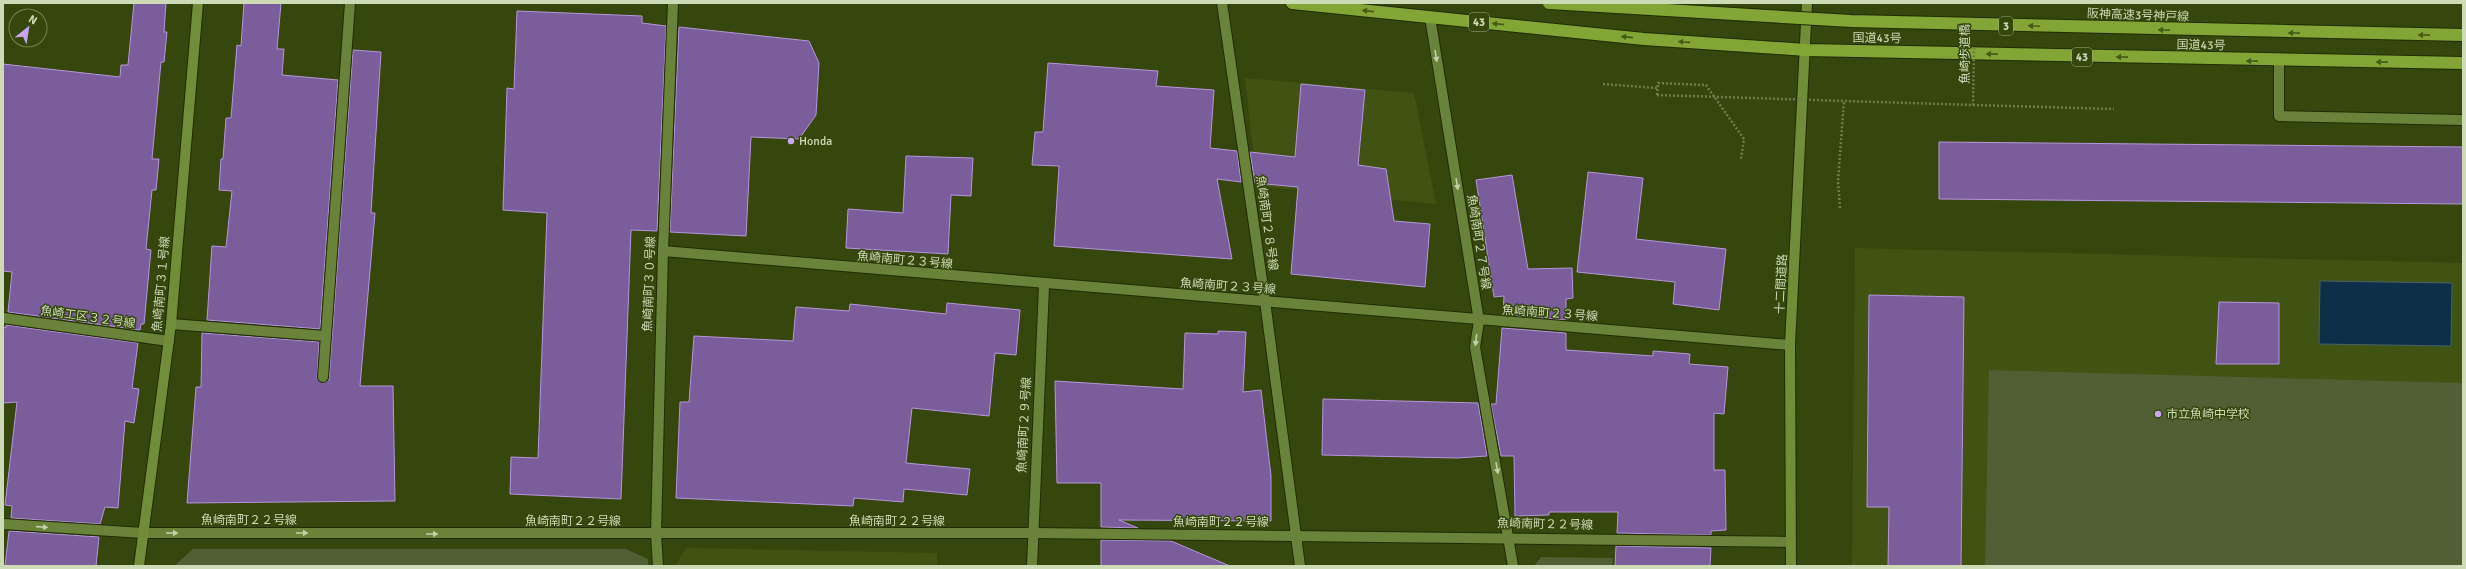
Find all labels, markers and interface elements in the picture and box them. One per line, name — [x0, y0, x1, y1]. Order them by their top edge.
street label: 阪神高速3号神戸線 — [2087, 6, 2189, 25]
north arrow — [8, 8, 48, 48]
one-way arrow — [1362, 8, 1374, 14]
text: N — [26, 12, 39, 27]
road number: 43 — [1469, 13, 1489, 31]
road number: 3 — [1999, 17, 2013, 35]
one-way arrow — [1491, 21, 1504, 27]
one-way arrow — [2027, 23, 2040, 29]
street label: 魚崎歩道橋 — [1958, 24, 1973, 84]
one-way arrow — [2157, 27, 2170, 33]
one-way arrow — [2288, 29, 2300, 36]
street label: 国道43号 — [1852, 31, 1902, 46]
one-way arrow — [2417, 32, 2430, 38]
one-way arrow — [1621, 34, 1633, 41]
one-way arrow — [1678, 38, 1690, 45]
street label: 国道43号 — [2176, 38, 2226, 53]
road number: 43 — [2072, 48, 2092, 66]
one-way arrow — [1434, 50, 1440, 62]
one-way arrow — [1986, 51, 1998, 58]
one-way arrow — [2116, 54, 2128, 61]
one-way arrow — [2246, 57, 2258, 64]
one-way arrow — [2375, 59, 2388, 65]
place label: Honda — [799, 134, 832, 149]
marker: Honda — [786, 136, 796, 146]
street label: 魚崎南町２８号線 — [1252, 174, 1281, 272]
one-way arrow — [1454, 178, 1460, 190]
street label: 魚崎南町２７号線 — [1464, 193, 1493, 291]
street label: 魚崎南町３１号線 — [150, 236, 173, 333]
street label: 魚崎南町３０号線 — [640, 236, 659, 332]
street label: 魚崎南町２３号線 — [856, 249, 953, 272]
street label: 十二間道路 — [1772, 254, 1791, 314]
street label: 魚崎南町２３号線 — [1180, 276, 1276, 297]
street label: 魚崎工区３２号線 — [39, 303, 137, 332]
street label: 魚崎南町２３号線 — [1502, 303, 1598, 324]
one-way arrow — [1473, 334, 1479, 346]
street label: 魚崎南町２９号線 — [1014, 377, 1035, 473]
place label: 市立魚崎中学校 — [2166, 407, 2250, 422]
marker: 市立魚崎中学校 — [2153, 409, 2163, 419]
one-way arrow — [1494, 462, 1500, 474]
street label: 魚崎南町２２号線 — [201, 513, 297, 528]
street label: 魚崎南町２２号線 — [525, 514, 621, 529]
street label: 魚崎南町２２号線 — [849, 514, 945, 529]
street label: 魚崎南町２２号線 — [1173, 515, 1269, 530]
street label: 魚崎南町２２号線 — [1497, 516, 1593, 533]
one-way arrow — [36, 523, 48, 530]
one-way arrow — [166, 530, 179, 536]
one-way arrow — [296, 530, 309, 536]
one-way arrow — [426, 531, 439, 537]

